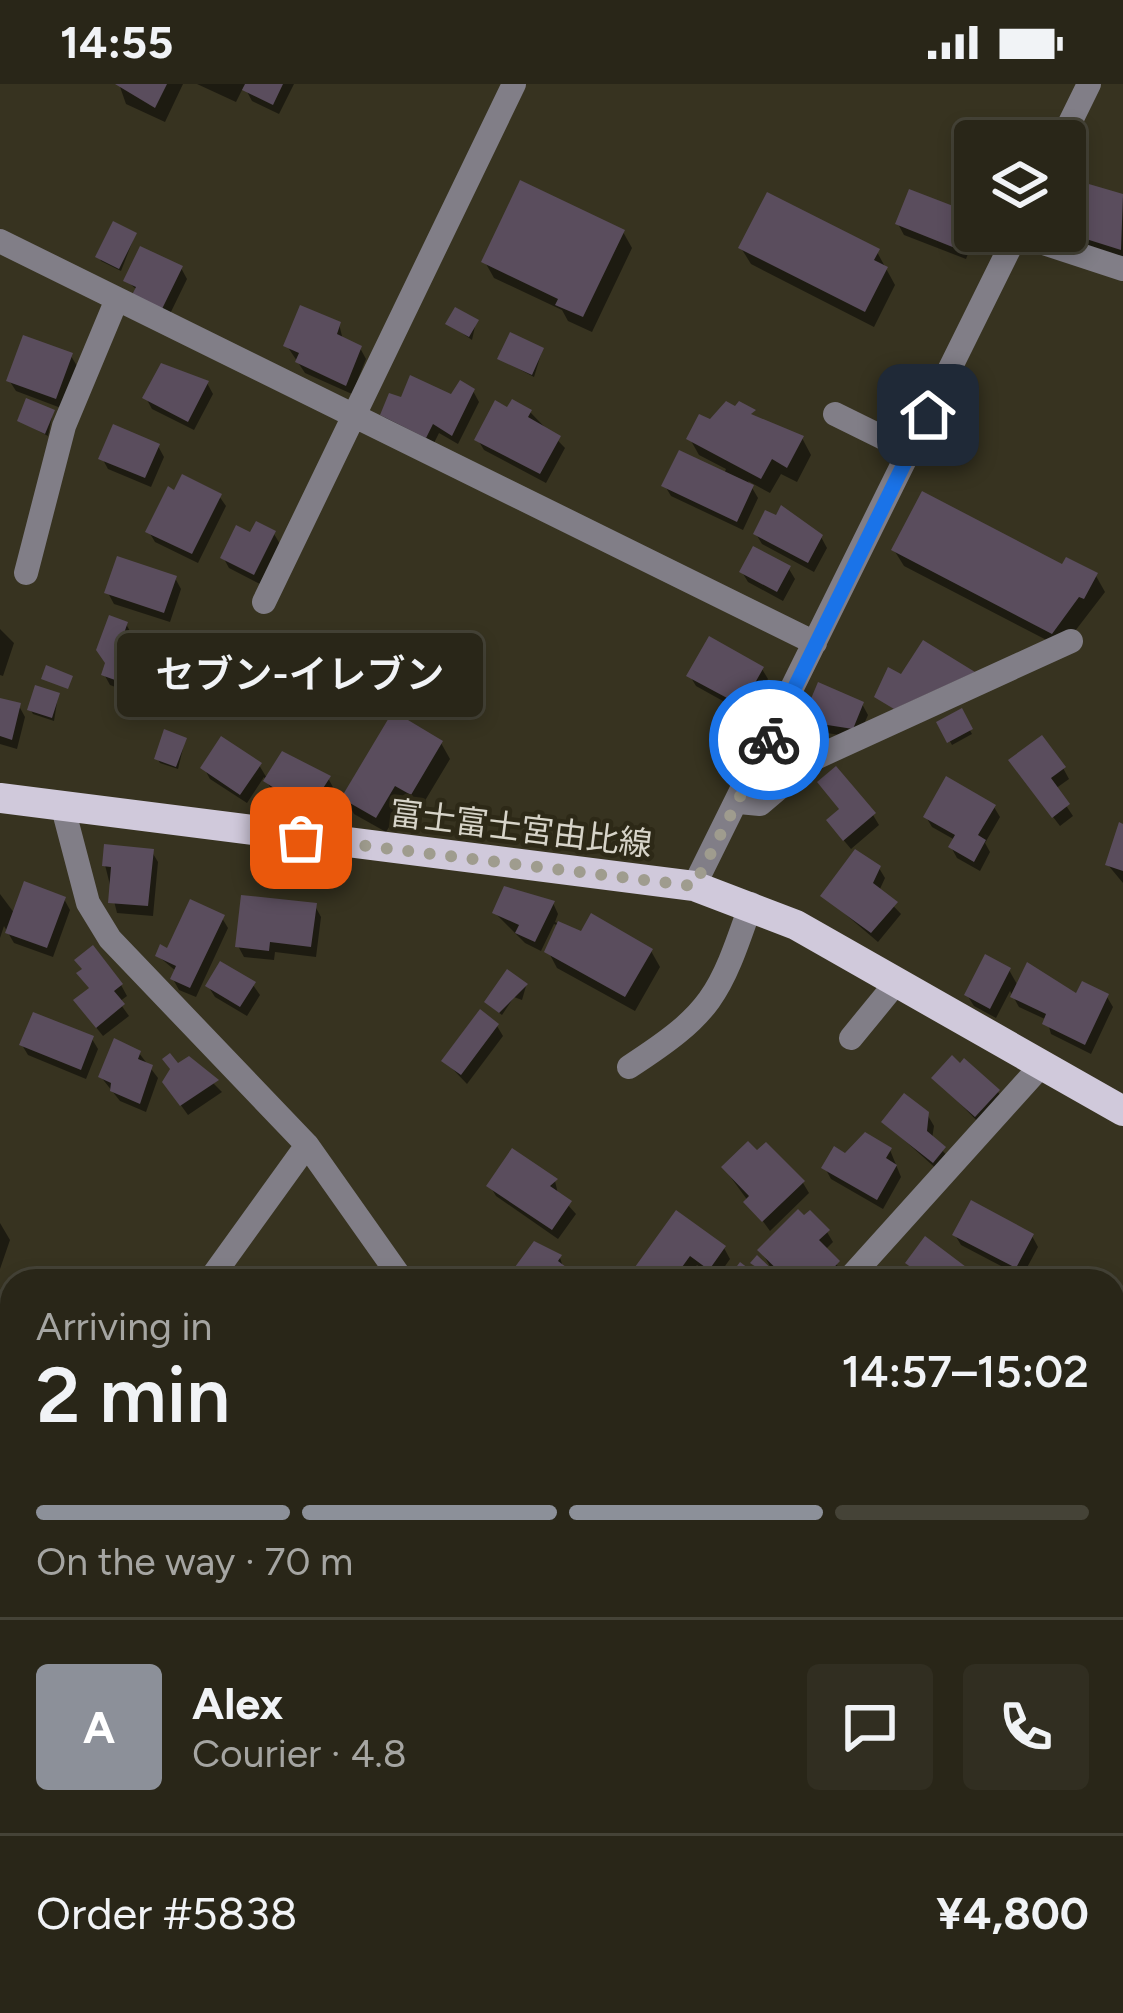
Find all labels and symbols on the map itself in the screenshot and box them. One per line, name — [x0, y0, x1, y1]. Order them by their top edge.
pin — [877, 364, 979, 466]
callout: セブン-イレブン — [118, 634, 484, 718]
courier — [709, 680, 829, 800]
pin — [250, 787, 352, 889]
street label: 富士富士宮由比線 — [388, 793, 654, 864]

